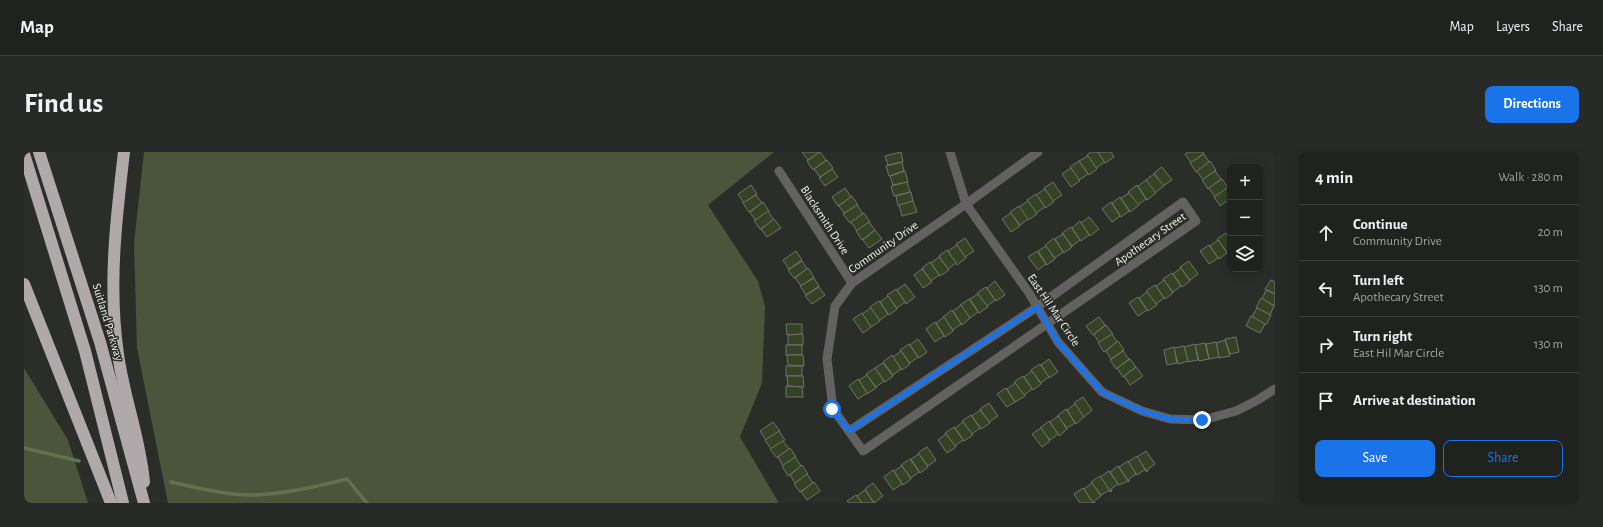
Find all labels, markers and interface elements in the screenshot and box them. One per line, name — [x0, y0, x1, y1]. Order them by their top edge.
text: Map — [20, 18, 54, 37]
text: Map — [1449, 20, 1474, 34]
text: Layers — [1496, 20, 1530, 34]
text: Share — [1552, 20, 1583, 34]
button: Directions — [1485, 86, 1579, 123]
text: Find us — [24, 90, 103, 118]
map controls — [1227, 164, 1263, 272]
button: + — [1227, 164, 1263, 200]
text: 4 min — [1315, 169, 1353, 186]
text: Walk · 280 m — [1498, 171, 1563, 184]
street label: Blacksmith Drive — [798, 184, 852, 256]
button: − — [1227, 200, 1263, 236]
street label: Apothecary Street — [1112, 210, 1188, 269]
text: Continue — [1353, 217, 1408, 232]
street label: Community Drive — [846, 219, 921, 276]
icon: ahead — [1315, 222, 1337, 244]
text: 20 m — [1538, 226, 1563, 239]
text: Community Drive — [1353, 235, 1442, 248]
button: layers — [1227, 236, 1263, 272]
street label: East Hil Mar Circle — [1025, 272, 1083, 348]
text: Turn left — [1353, 273, 1404, 288]
icon: left — [1315, 278, 1337, 300]
street label: Suitland Parkway — [90, 282, 125, 363]
text: 130 m — [1534, 282, 1563, 295]
text: Apothecary Street — [1353, 291, 1444, 304]
text: Turn right — [1353, 329, 1412, 344]
icon: right — [1315, 334, 1337, 356]
text: 130 m — [1534, 338, 1563, 351]
text: East Hil Mar Circle — [1353, 347, 1444, 360]
icon: arrive — [1315, 390, 1337, 412]
text: Arrive at destination — [1353, 393, 1476, 408]
route start — [823, 400, 841, 418]
route end — [1193, 411, 1211, 429]
button: Save — [1315, 440, 1435, 477]
button: Share — [1443, 440, 1563, 477]

